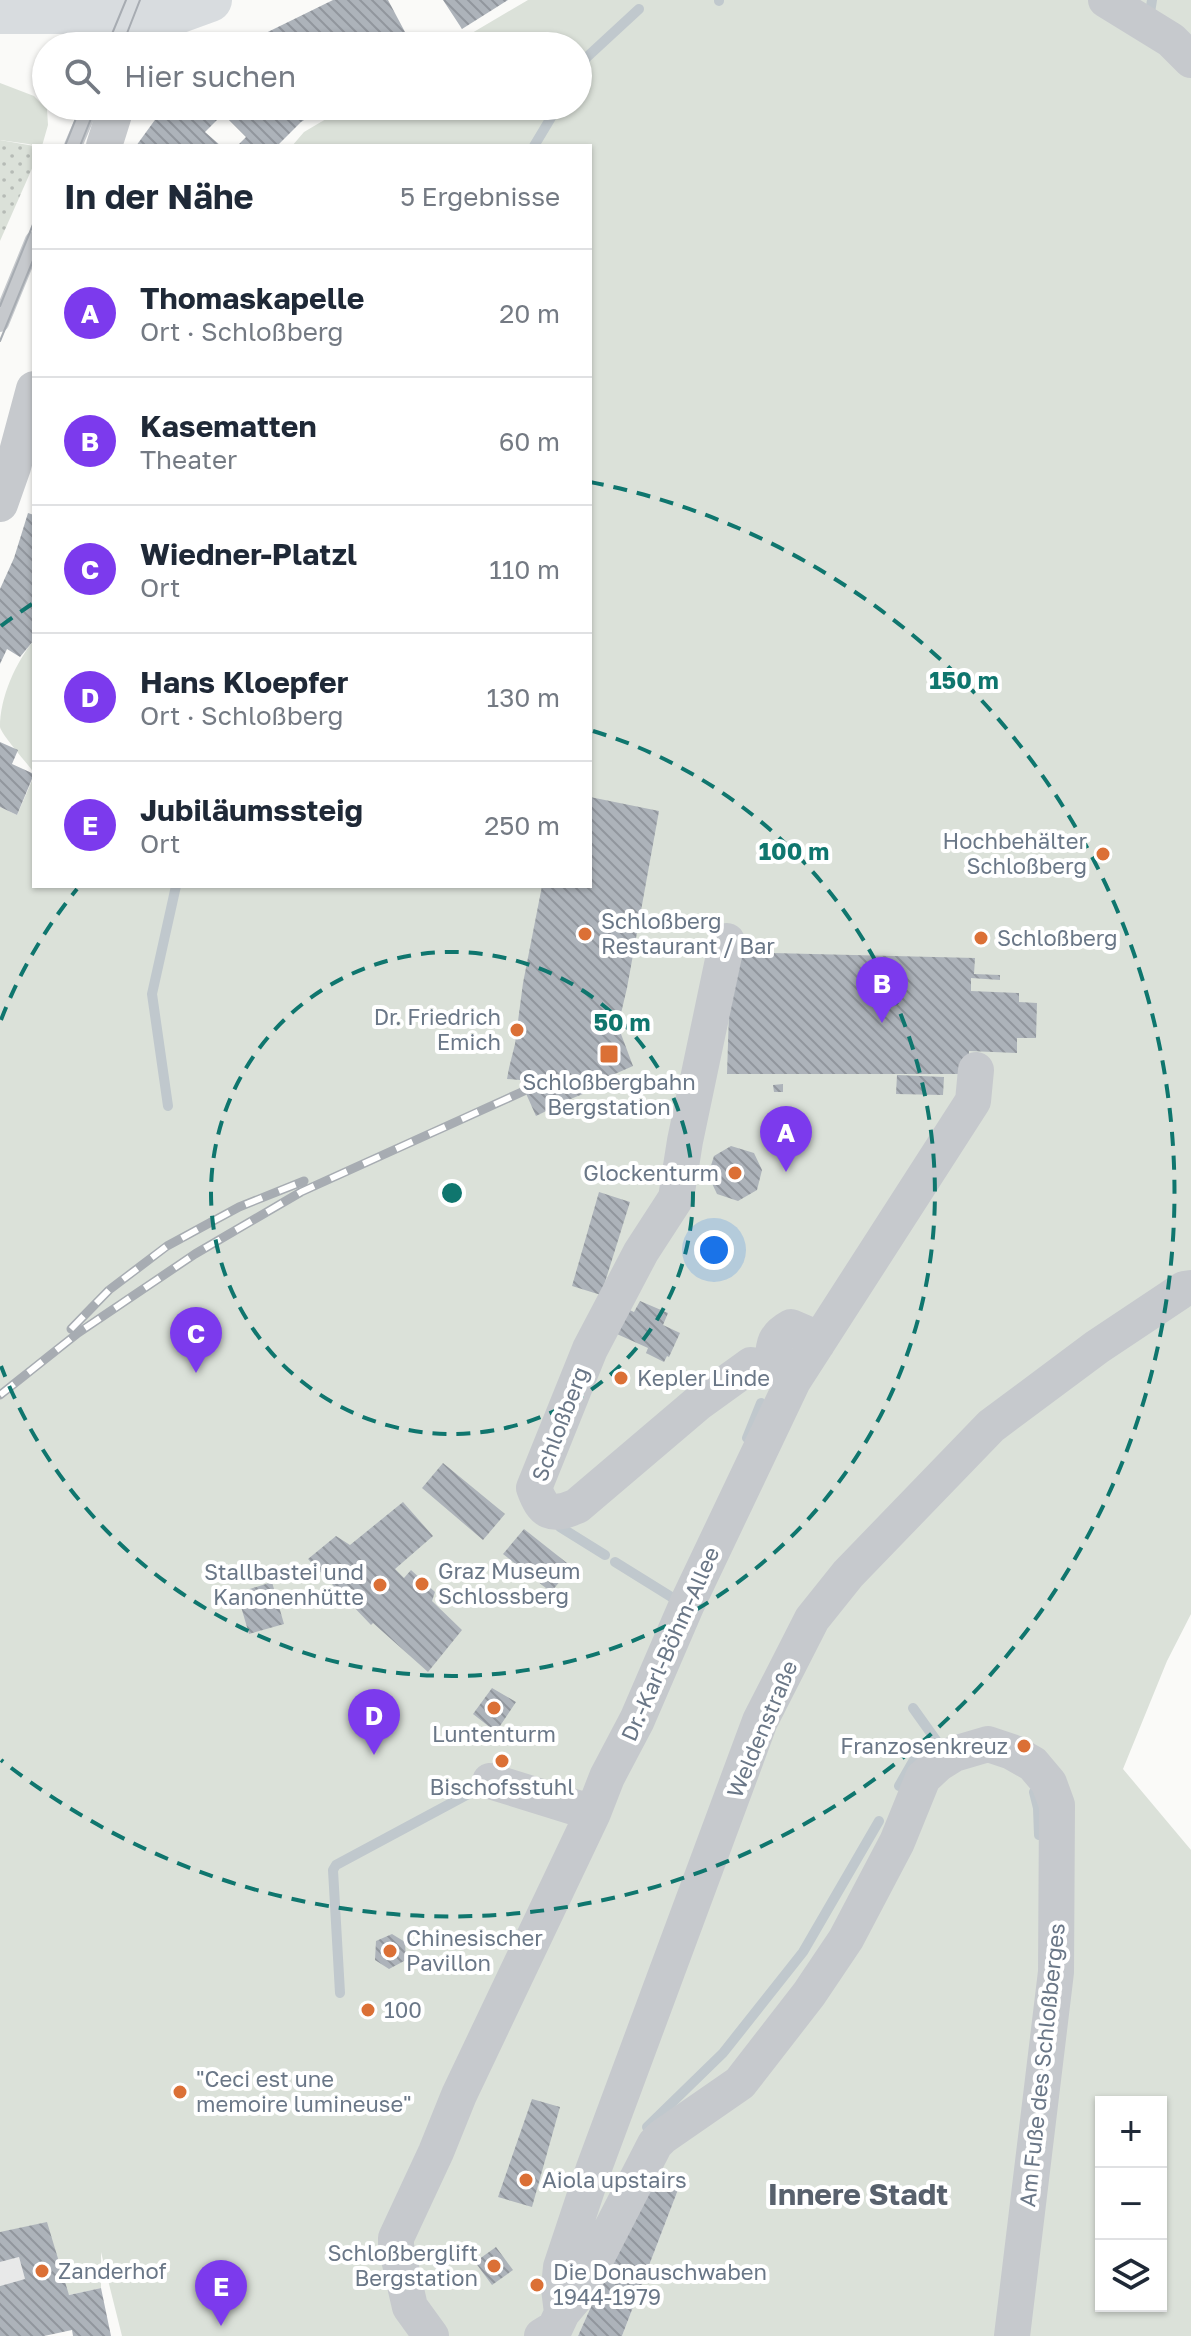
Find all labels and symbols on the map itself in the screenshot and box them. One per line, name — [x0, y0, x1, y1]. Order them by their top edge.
text: 150 m — [929, 665, 999, 694]
place label: Hochbehälter Schloßberg — [943, 827, 1087, 879]
text: 100 m — [759, 836, 829, 865]
marker: Hochbehälter Schloßberg — [1094, 845, 1112, 863]
place label: Schloßberg Restaurant / Bar — [601, 907, 775, 959]
place label: Schloßberg — [997, 924, 1118, 951]
marker: Schloßberg Restaurant / Bar — [576, 925, 594, 943]
marker: Schloßberg — [972, 929, 990, 947]
pin: B — [856, 957, 908, 1023]
place label: Dr. Friedrich Emich — [374, 1003, 501, 1055]
text: 50 m — [593, 1007, 651, 1036]
marker: Dr. Friedrich Emich — [508, 1021, 526, 1039]
marker: Schloßbergbahn Bergstation — [598, 1043, 620, 1065]
place label: Schloßbergbahn Bergstation — [522, 1068, 696, 1120]
pin: A — [760, 1106, 812, 1172]
place label: Glockenturm — [583, 1159, 719, 1186]
marker: Glockenturm — [726, 1164, 744, 1182]
centre of rings — [438, 1179, 466, 1207]
your location — [694, 1230, 734, 1270]
pin: C — [170, 1307, 222, 1373]
street label: Schloßberg — [525, 1363, 594, 1485]
place label: Kepler Linde — [637, 1364, 770, 1391]
marker: Kepler Linde — [612, 1369, 630, 1387]
street label: Dr.-Karl-Böhm-Allee — [615, 1542, 725, 1745]
place label: Graz Museum Schlossberg — [438, 1557, 580, 1609]
place label: Stallbastei und Kanonenhütte — [204, 1558, 364, 1610]
marker: Graz Museum Schlossberg — [413, 1575, 431, 1593]
marker: Stallbastei und Kanonenhütte — [371, 1576, 389, 1594]
street label: Weldenstraße — [721, 1656, 803, 1801]
pin: D — [348, 1689, 400, 1755]
marker: Luntenturm — [485, 1699, 503, 1717]
place label: Luntenturm — [432, 1720, 556, 1747]
place label: Franzosenkreuz — [840, 1732, 1008, 1759]
marker: Franzosenkreuz — [1015, 1737, 1033, 1755]
marker: Bischofsstuhl — [493, 1752, 511, 1770]
place label: Bischofsstuhl — [430, 1773, 574, 1800]
street label: Am Fuße des Schloßberges — [1013, 1922, 1070, 2208]
place label: Chinesischer Pavillon — [406, 1924, 543, 1976]
marker: Chinesischer Pavillon — [381, 1942, 399, 1960]
place label: 100 — [384, 1996, 422, 2023]
marker: 100 — [359, 2001, 377, 2019]
place label: "Ceci est une memoire lumineuse" — [196, 2065, 412, 2117]
marker: "Ceci est une memoire lumineuse" — [171, 2083, 189, 2101]
place label: Aiola upstairs — [542, 2166, 687, 2193]
marker: Aiola upstairs — [517, 2171, 535, 2189]
district label: Innere Stadt — [768, 2176, 948, 2212]
place label: Schloßberglift Bergstation — [327, 2239, 478, 2291]
place label: Zanderhof — [58, 2257, 167, 2284]
marker: Schloßberglift Bergstation — [485, 2257, 503, 2275]
place label: Die Donauschwaben 1944-1979 — [553, 2258, 767, 2310]
pin: E — [195, 2260, 247, 2326]
marker: Zanderhof — [33, 2262, 51, 2280]
marker: Die Donauschwaben 1944-1979 — [528, 2276, 546, 2294]

